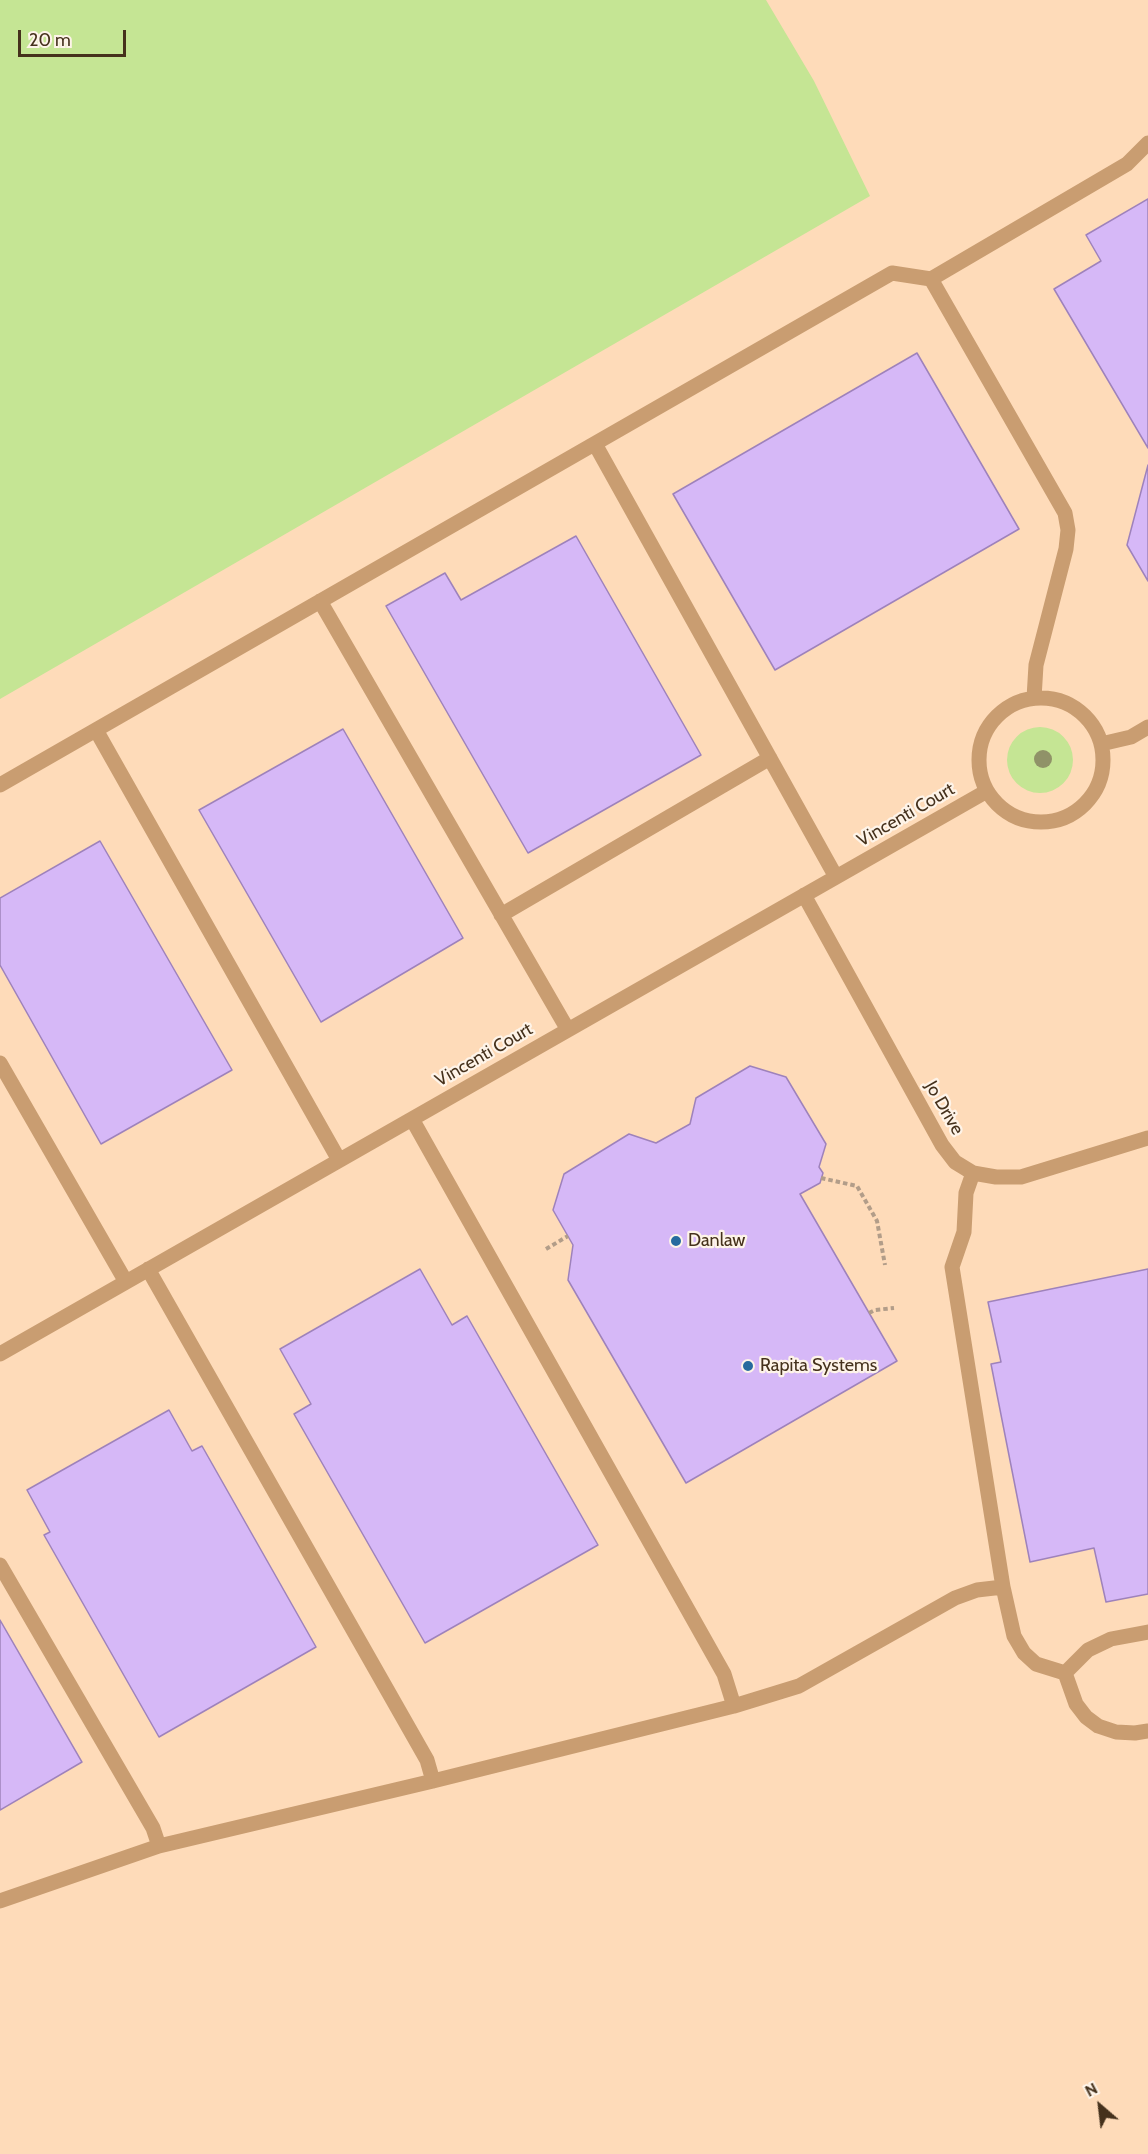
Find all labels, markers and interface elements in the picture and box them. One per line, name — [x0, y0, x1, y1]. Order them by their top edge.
scale bar — [21, 18, 129, 56]
text: 20 m — [29, 29, 71, 51]
street label: Vincenti Court — [854, 778, 958, 852]
street label: Vincenti Court — [432, 1018, 536, 1092]
street label: Jo Drive — [920, 1077, 968, 1139]
place label: Danlaw — [688, 1230, 745, 1252]
marker: Danlaw — [669, 1234, 683, 1248]
place label: Rapita Systems — [760, 1355, 877, 1377]
marker: Rapita Systems — [741, 1359, 755, 1373]
north arrow — [1070, 2076, 1130, 2136]
text: N — [1082, 2079, 1101, 2101]

